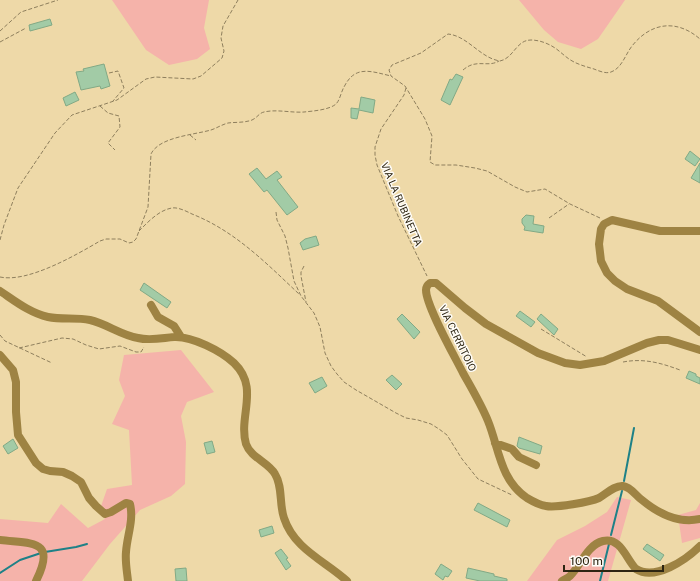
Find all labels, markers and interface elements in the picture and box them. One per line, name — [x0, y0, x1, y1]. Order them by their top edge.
street label: VIA LA RUBINETTA — [379, 160, 425, 248]
street label: VIA CERRITOIO — [437, 303, 479, 373]
scale bar — [564, 547, 663, 573]
text: 100 m — [570, 554, 603, 568]

